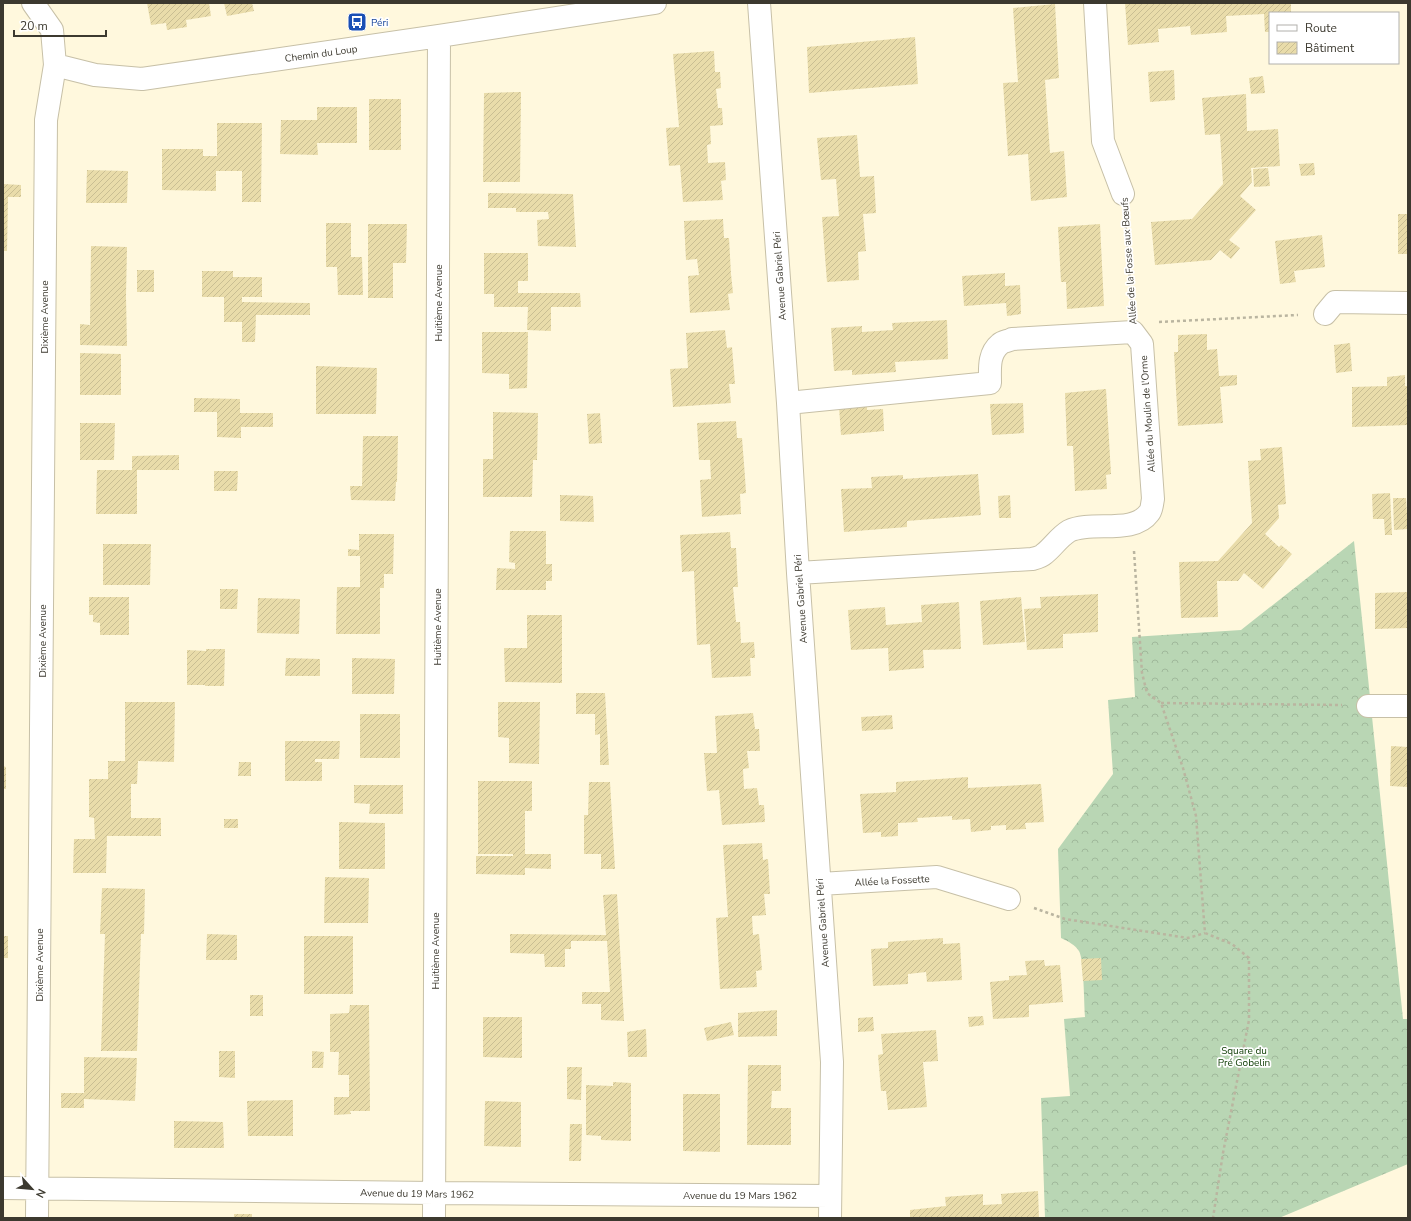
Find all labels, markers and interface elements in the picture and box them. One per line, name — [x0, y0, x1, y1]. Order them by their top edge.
bus stop icon: Péri — [346, 11, 368, 33]
scale bar — [14, 12, 106, 38]
legend — [1269, 12, 1399, 64]
place label: Péri — [371, 16, 388, 30]
text: 20 m — [20, 18, 48, 34]
text: Route — [1305, 20, 1337, 36]
text: Bâtiment — [1305, 40, 1355, 56]
street label: Chemin du Loup — [284, 42, 359, 66]
street label: Allée de la Fosse aux Bœufs — [1118, 197, 1140, 325]
street label: Avenue Gabriel Péri — [770, 231, 790, 321]
street label: Huitième Avenue — [432, 264, 446, 342]
street label: Dixième Avenue — [38, 280, 52, 354]
street label: Allée du Moulin de l'Orme — [1137, 355, 1159, 473]
street label: Avenue Gabriel Péri — [791, 554, 811, 644]
street label: Huitième Avenue — [431, 588, 445, 666]
street label: Dixième Avenue — [36, 604, 50, 678]
street label: Allée la Fossette — [854, 872, 930, 890]
street label: Avenue Gabriel Péri — [813, 878, 833, 968]
street label: Huitième Avenue — [429, 912, 443, 990]
street label: Dixième Avenue — [33, 928, 47, 1002]
park label: Square du Pré Gobelin — [1218, 1044, 1270, 1070]
north arrow — [12, 1169, 52, 1209]
text: N — [32, 1186, 49, 1200]
street label: Avenue du 19 Mars 1962 — [360, 1186, 474, 1202]
street label: Avenue du 19 Mars 1962 — [683, 1189, 797, 1203]

